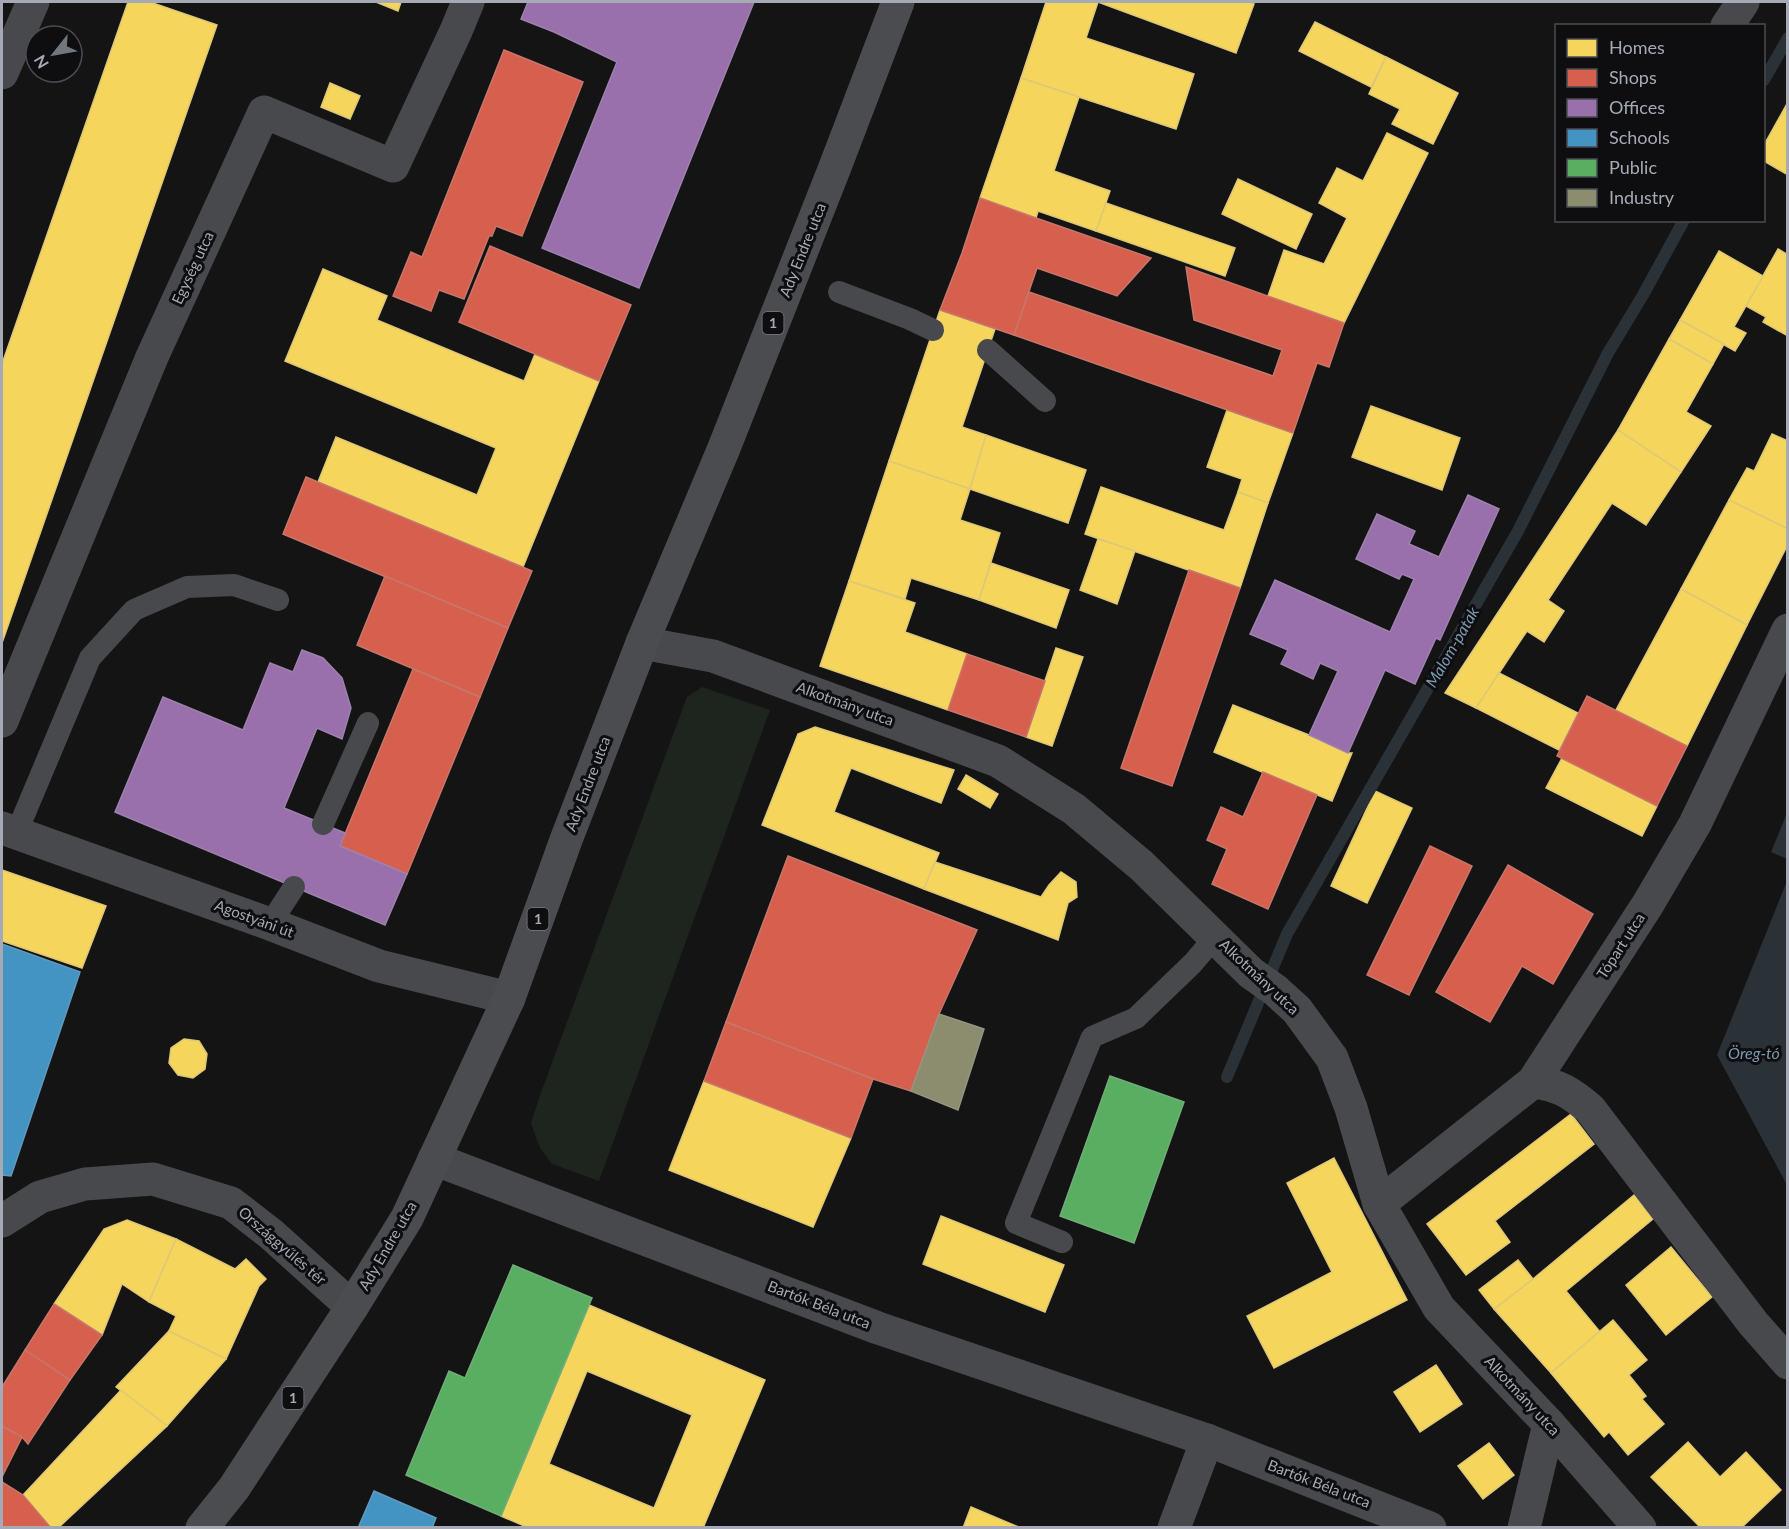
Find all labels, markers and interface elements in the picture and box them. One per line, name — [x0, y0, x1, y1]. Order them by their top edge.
north arrow — [24, 24, 84, 84]
legend — [1555, 24, 1765, 222]
text: Homes — [1609, 36, 1665, 58]
text: N — [29, 52, 52, 72]
text: Shops — [1609, 66, 1657, 88]
text: Offices — [1609, 96, 1665, 118]
text: Schools — [1609, 126, 1670, 148]
text: Public — [1609, 156, 1657, 178]
text: Industry — [1609, 186, 1675, 208]
street label: Ady Endre utca — [775, 200, 829, 299]
street label: Egység utca — [167, 228, 217, 307]
road number: 1 — [762, 312, 784, 334]
water label: Malom-patak — [1421, 603, 1482, 690]
street label: Alkotmány utca — [794, 677, 896, 729]
street label: Ady Endre utca — [561, 734, 613, 834]
street label: Agostyáni út — [212, 895, 297, 941]
road number: 1 — [528, 908, 548, 930]
street label: Tópart utca — [1592, 909, 1648, 982]
street label: Alkotmány utca — [1216, 935, 1303, 1018]
water label: Öreg-tó — [1728, 1043, 1780, 1062]
street label: Ady Endre utca — [354, 1198, 420, 1293]
street label: Országgyűlés tér — [235, 1202, 331, 1289]
street label: Bartók Béla utca — [766, 1276, 873, 1332]
street label: Alkotmány utca — [1481, 1352, 1564, 1439]
road number: 1 — [282, 1387, 304, 1409]
street label: Bartók Béla utca — [1266, 1455, 1373, 1511]

